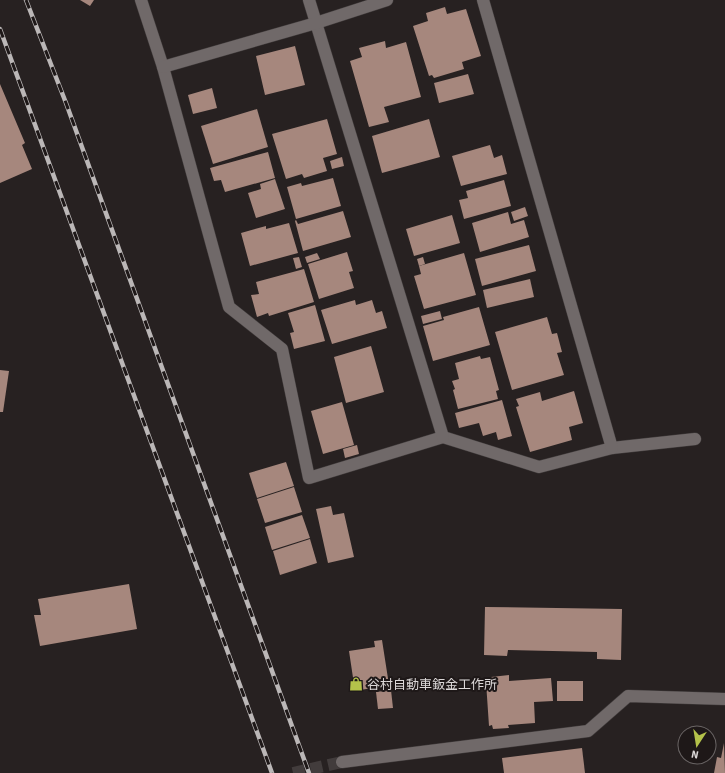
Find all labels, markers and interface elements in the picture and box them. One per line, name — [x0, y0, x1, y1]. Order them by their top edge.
shop icon: 谷村自動車鈑金工作所 — [348, 676, 364, 692]
place label: 谷村自動車鈑金工作所 — [367, 676, 497, 694]
north arrow — [677, 725, 717, 765]
text: N — [690, 746, 700, 762]

